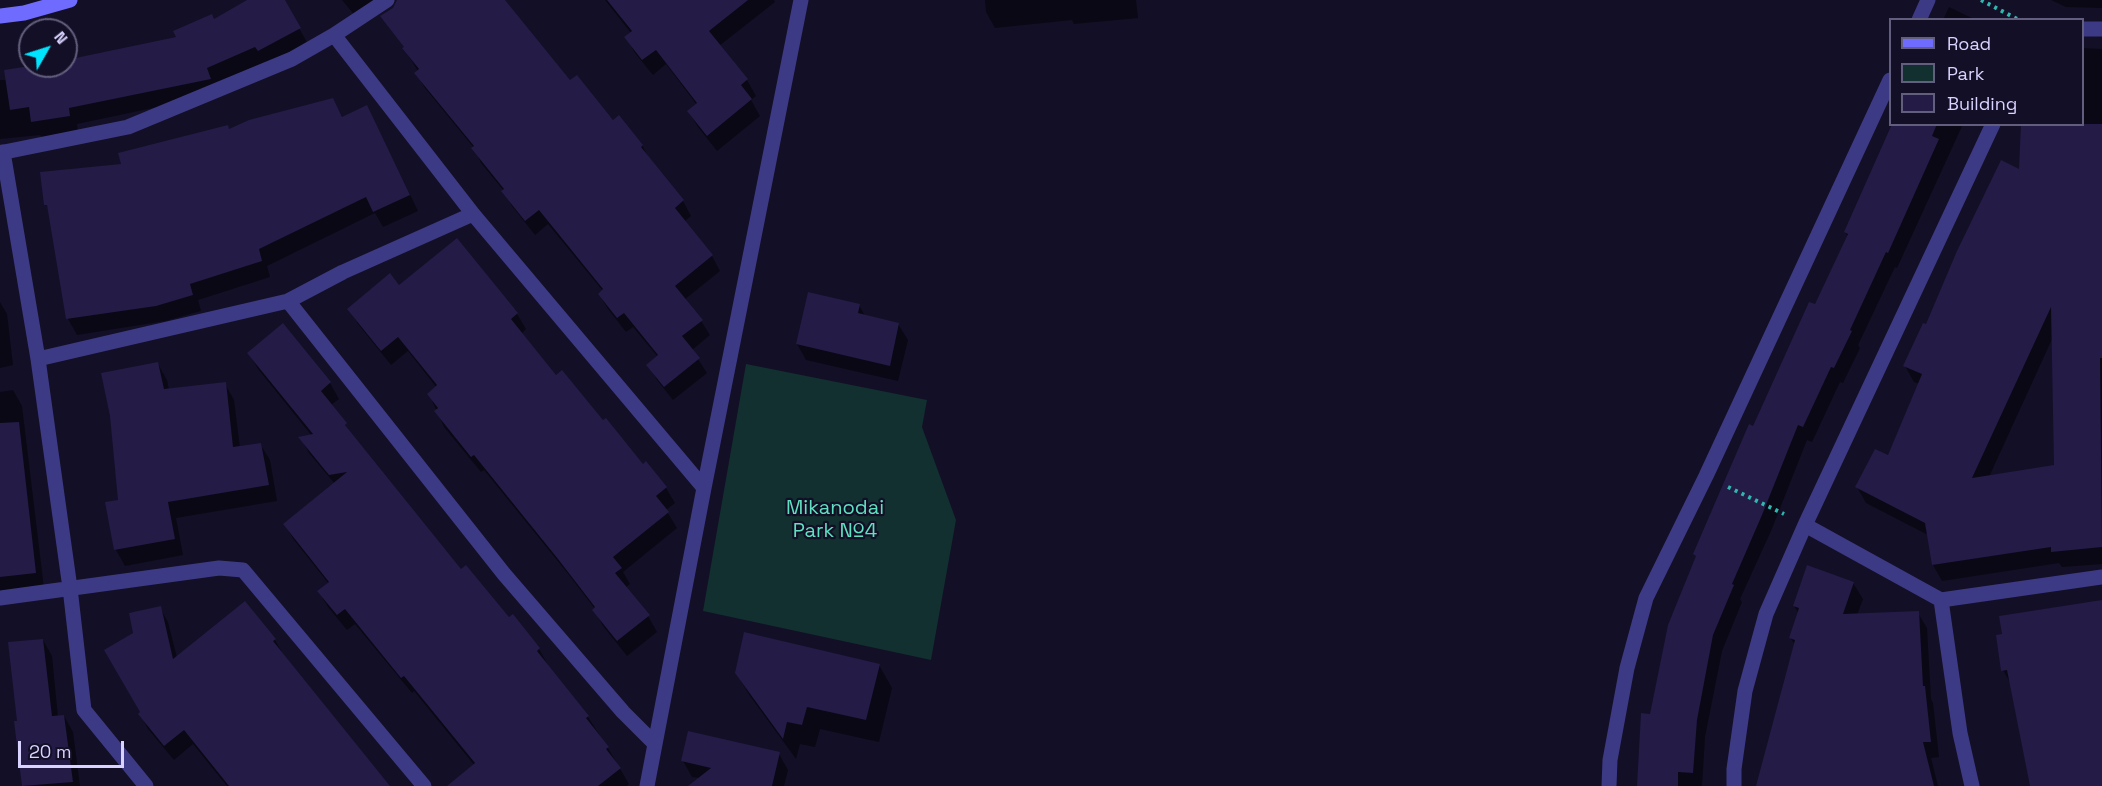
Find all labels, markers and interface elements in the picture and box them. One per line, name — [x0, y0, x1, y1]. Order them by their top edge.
north arrow — [18, 18, 78, 78]
legend — [1889, 18, 2084, 126]
text: N — [49, 27, 72, 48]
text: Road — [1947, 32, 1991, 55]
text: Park — [1947, 62, 1984, 85]
text: Building — [1947, 92, 2017, 115]
park label: Mikanodai Park №4 — [786, 497, 884, 544]
scale bar — [21, 729, 128, 767]
text: 20 m — [29, 740, 72, 763]

